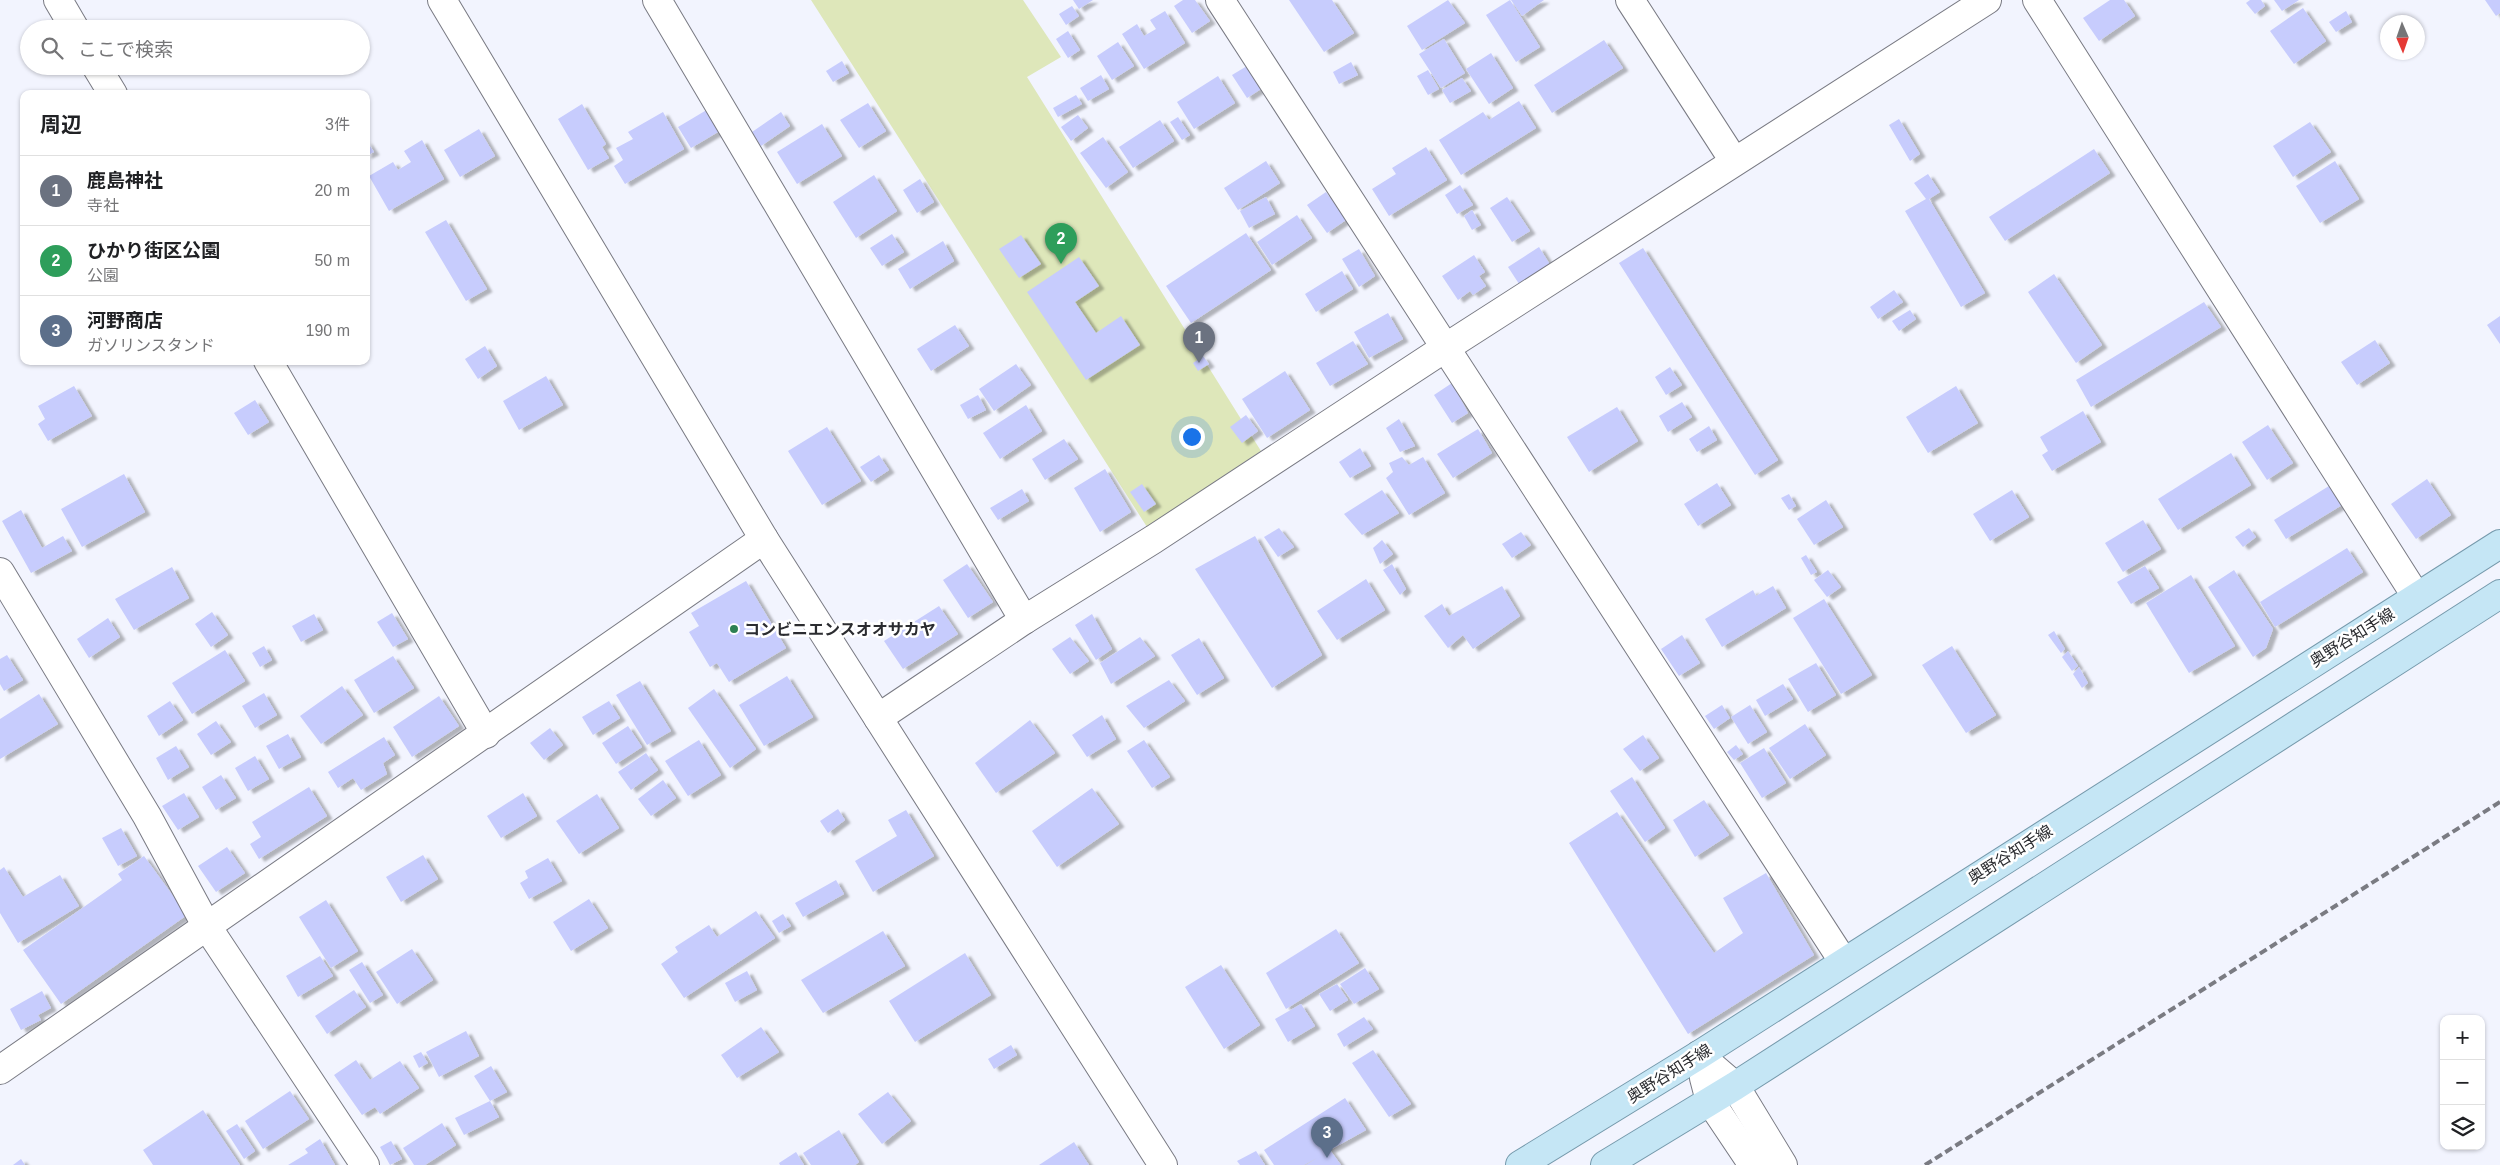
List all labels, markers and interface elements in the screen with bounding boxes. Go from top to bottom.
north arrow [2380,15,2425,60]
search box [20,20,370,75]
icon: search [38,34,66,62]
text: ここで検索 [78,39,173,60]
text: 周辺 [40,113,82,136]
text: 3件 [325,116,350,133]
text: 鹿島神社 [87,170,163,191]
text: 1 [52,182,60,199]
text: 20 m [314,182,350,199]
text: 寺社 [87,197,119,214]
pin: 2 [1045,223,1077,264]
text: ひかり街区公園 [87,240,220,261]
text: 2 [52,252,60,269]
text: 50 m [314,252,350,269]
text: 公園 [87,267,119,284]
text: 河野商店 [87,310,163,331]
text: 3 [52,322,60,339]
text: 190 m [306,322,350,339]
pin: 1 [1183,322,1215,363]
text: ガソリンスタンド [87,337,215,354]
your location [1179,424,1205,450]
street label: 奥野谷知手線 [2307,605,2397,670]
place label: コンビニエンスオオサカヤ [744,621,936,638]
marker: コンビニエンスオオサカヤ [728,623,740,635]
street label: 奥野谷知手線 [1965,822,2055,887]
map controls [2440,1015,2485,1150]
button: + [2440,1015,2485,1060]
street label: 奥野谷知手線 [1624,1041,1714,1106]
button: − [2440,1060,2485,1105]
button: layers [2440,1105,2485,1150]
pin: 3 [1311,1117,1343,1158]

